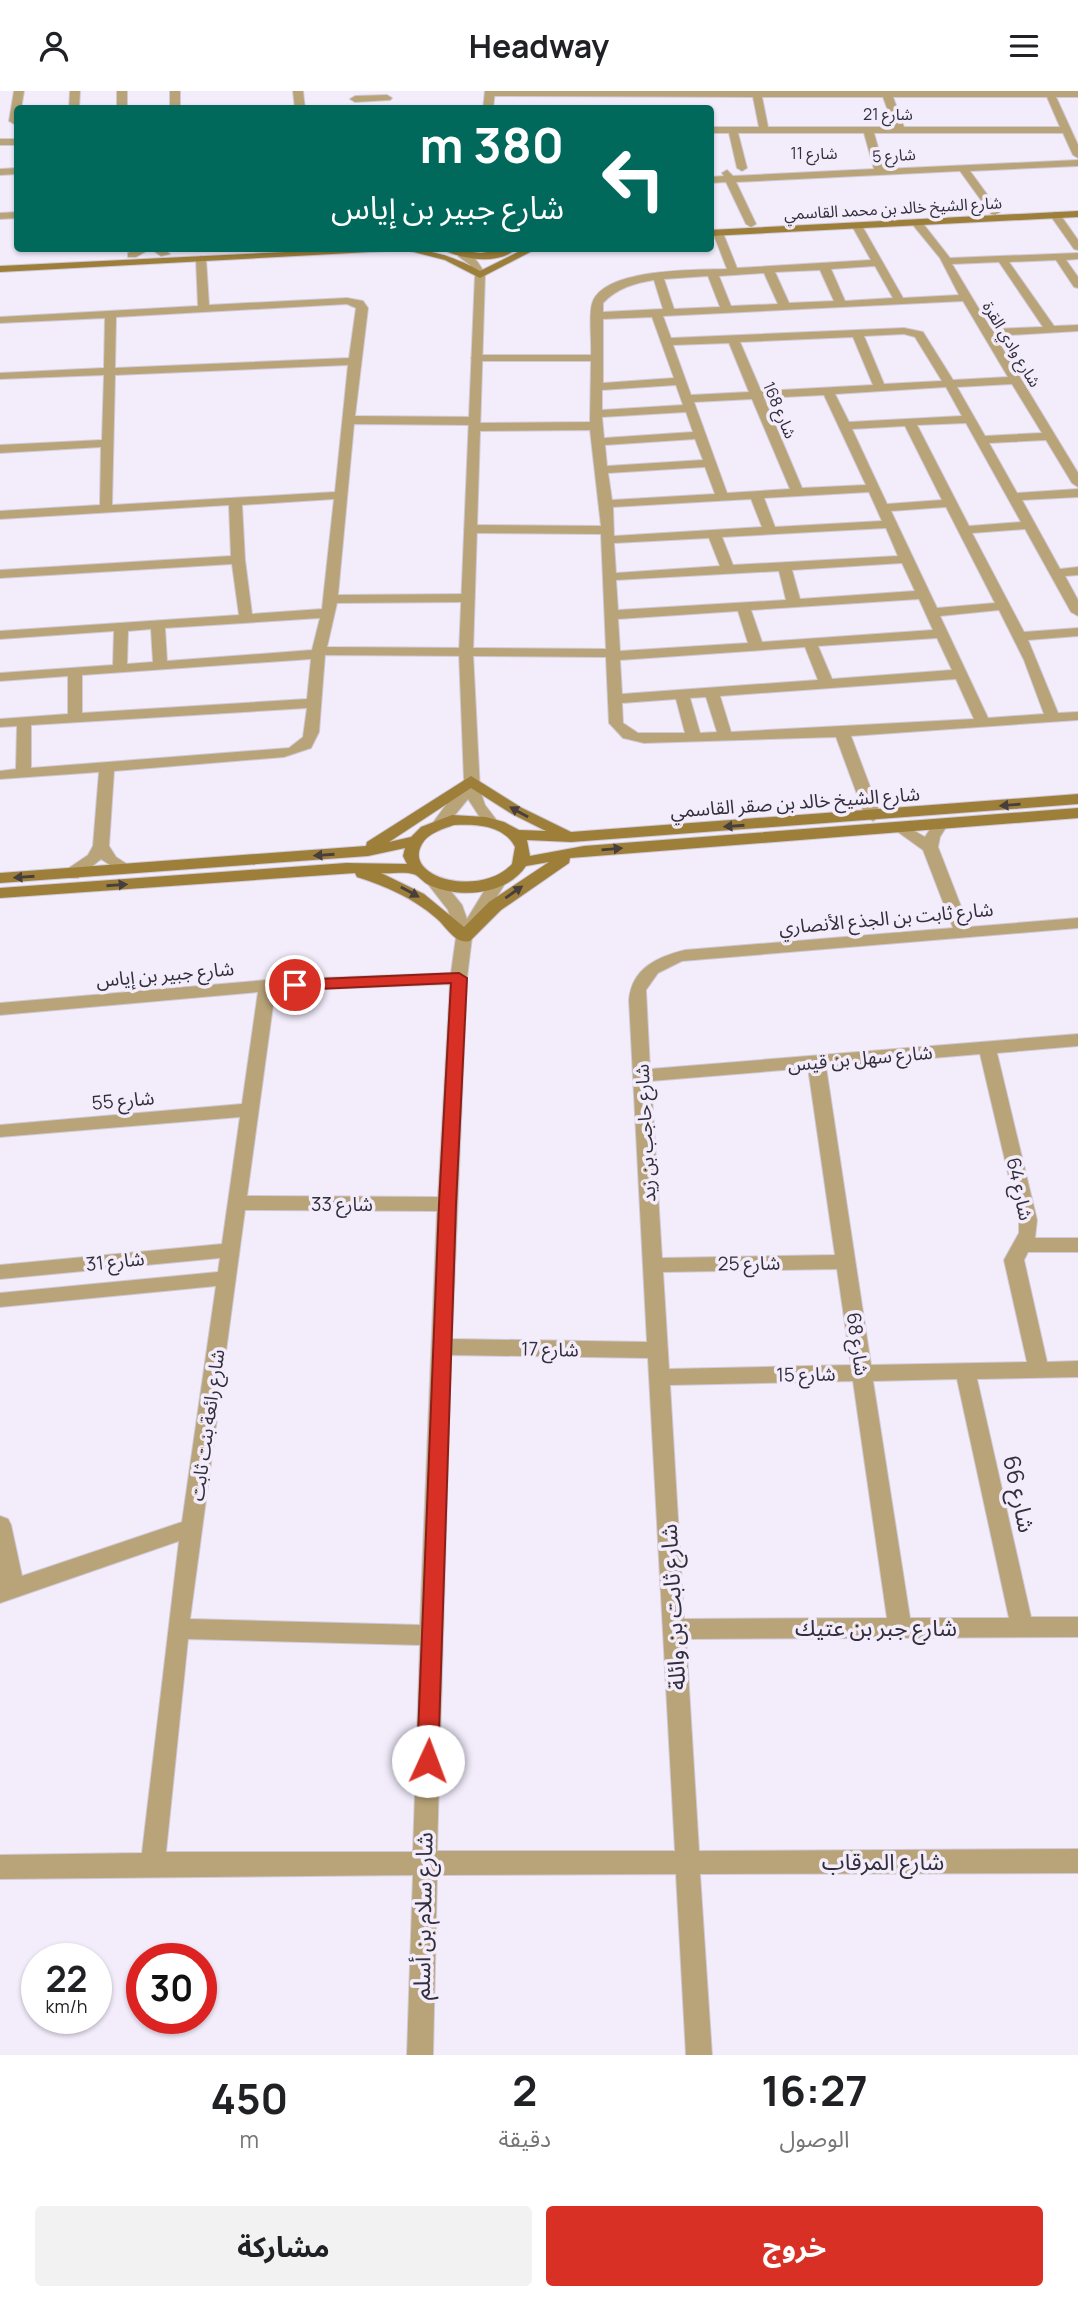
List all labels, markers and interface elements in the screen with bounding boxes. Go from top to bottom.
text: Headway [469,24,609,68]
icon: person [35,27,73,65]
icon: menu [1005,27,1043,65]
street label: شارع 21 [863,103,913,127]
text: 380 m [419,111,564,178]
icon: left [588,133,679,224]
street label: شارع 11 [791,142,837,166]
street label: شارع 5 [872,143,916,169]
text: شارع جبير بن إياس [331,185,564,229]
street label: شارع الشيخ خالد بن محمد القاسمي [783,191,1003,227]
street label: شارع وادي القرة [976,297,1046,392]
street label: شارع 168 [756,378,802,443]
street label: شارع الشيخ خالد بن صقر القاسمي [669,780,921,826]
one-way arrow [999,800,1021,811]
one-way arrow [510,806,529,818]
one-way arrow [723,821,745,832]
one-way arrow [601,843,623,854]
one-way arrow [313,850,335,861]
one-way arrow [13,872,35,883]
one-way arrow [106,879,128,890]
one-way arrow [400,886,420,898]
one-way arrow [505,886,524,899]
street label: شارع ثابت بن الجذع الأنصاري [778,896,995,943]
street label: شارع جبير بن إياس [95,955,235,994]
pin [265,955,325,1015]
icon: arrive [276,966,314,1004]
street label: شارع سهل بن قيس [786,1039,934,1078]
street label: شارع حاجب بن زيد [628,1063,663,1203]
street label: شارع 55 [91,1084,155,1117]
street label: شارع 64 [1000,1155,1039,1223]
street label: شارع 33 [311,1191,373,1218]
street label: شارع 31 [84,1245,146,1278]
street label: شارع 25 [717,1249,781,1278]
street label: شارع 68 [840,1311,875,1377]
street label: شارع 17 [521,1335,579,1364]
street label: شارع رائعة بنت ثابت [183,1347,232,1503]
street label: شارع 15 [776,1360,836,1389]
street label: شارع 66 [994,1452,1044,1536]
street label: شارع ثابت بن وائلة [652,1523,694,1691]
street label: شارع جبر بن عتيك [795,1611,957,1645]
position arrow [391,1724,465,1798]
street label: شارع سلام بن أسلم [405,1832,442,2000]
street label: شارع المرقاب [822,1845,944,1879]
speed limit sign: 30 [126,1943,217,2034]
text: 22 [46,1955,87,2003]
text: km/h [46,1994,87,2018]
text: 2 [512,2061,537,2119]
text: 16:27 [761,2061,868,2119]
text: 450 [210,2069,288,2127]
text: دقيقة [499,2122,551,2154]
text: الوصول [780,2122,849,2154]
text: m [240,2123,259,2155]
button: مشاركة [35,2206,532,2286]
button: خروج [546,2206,1043,2286]

